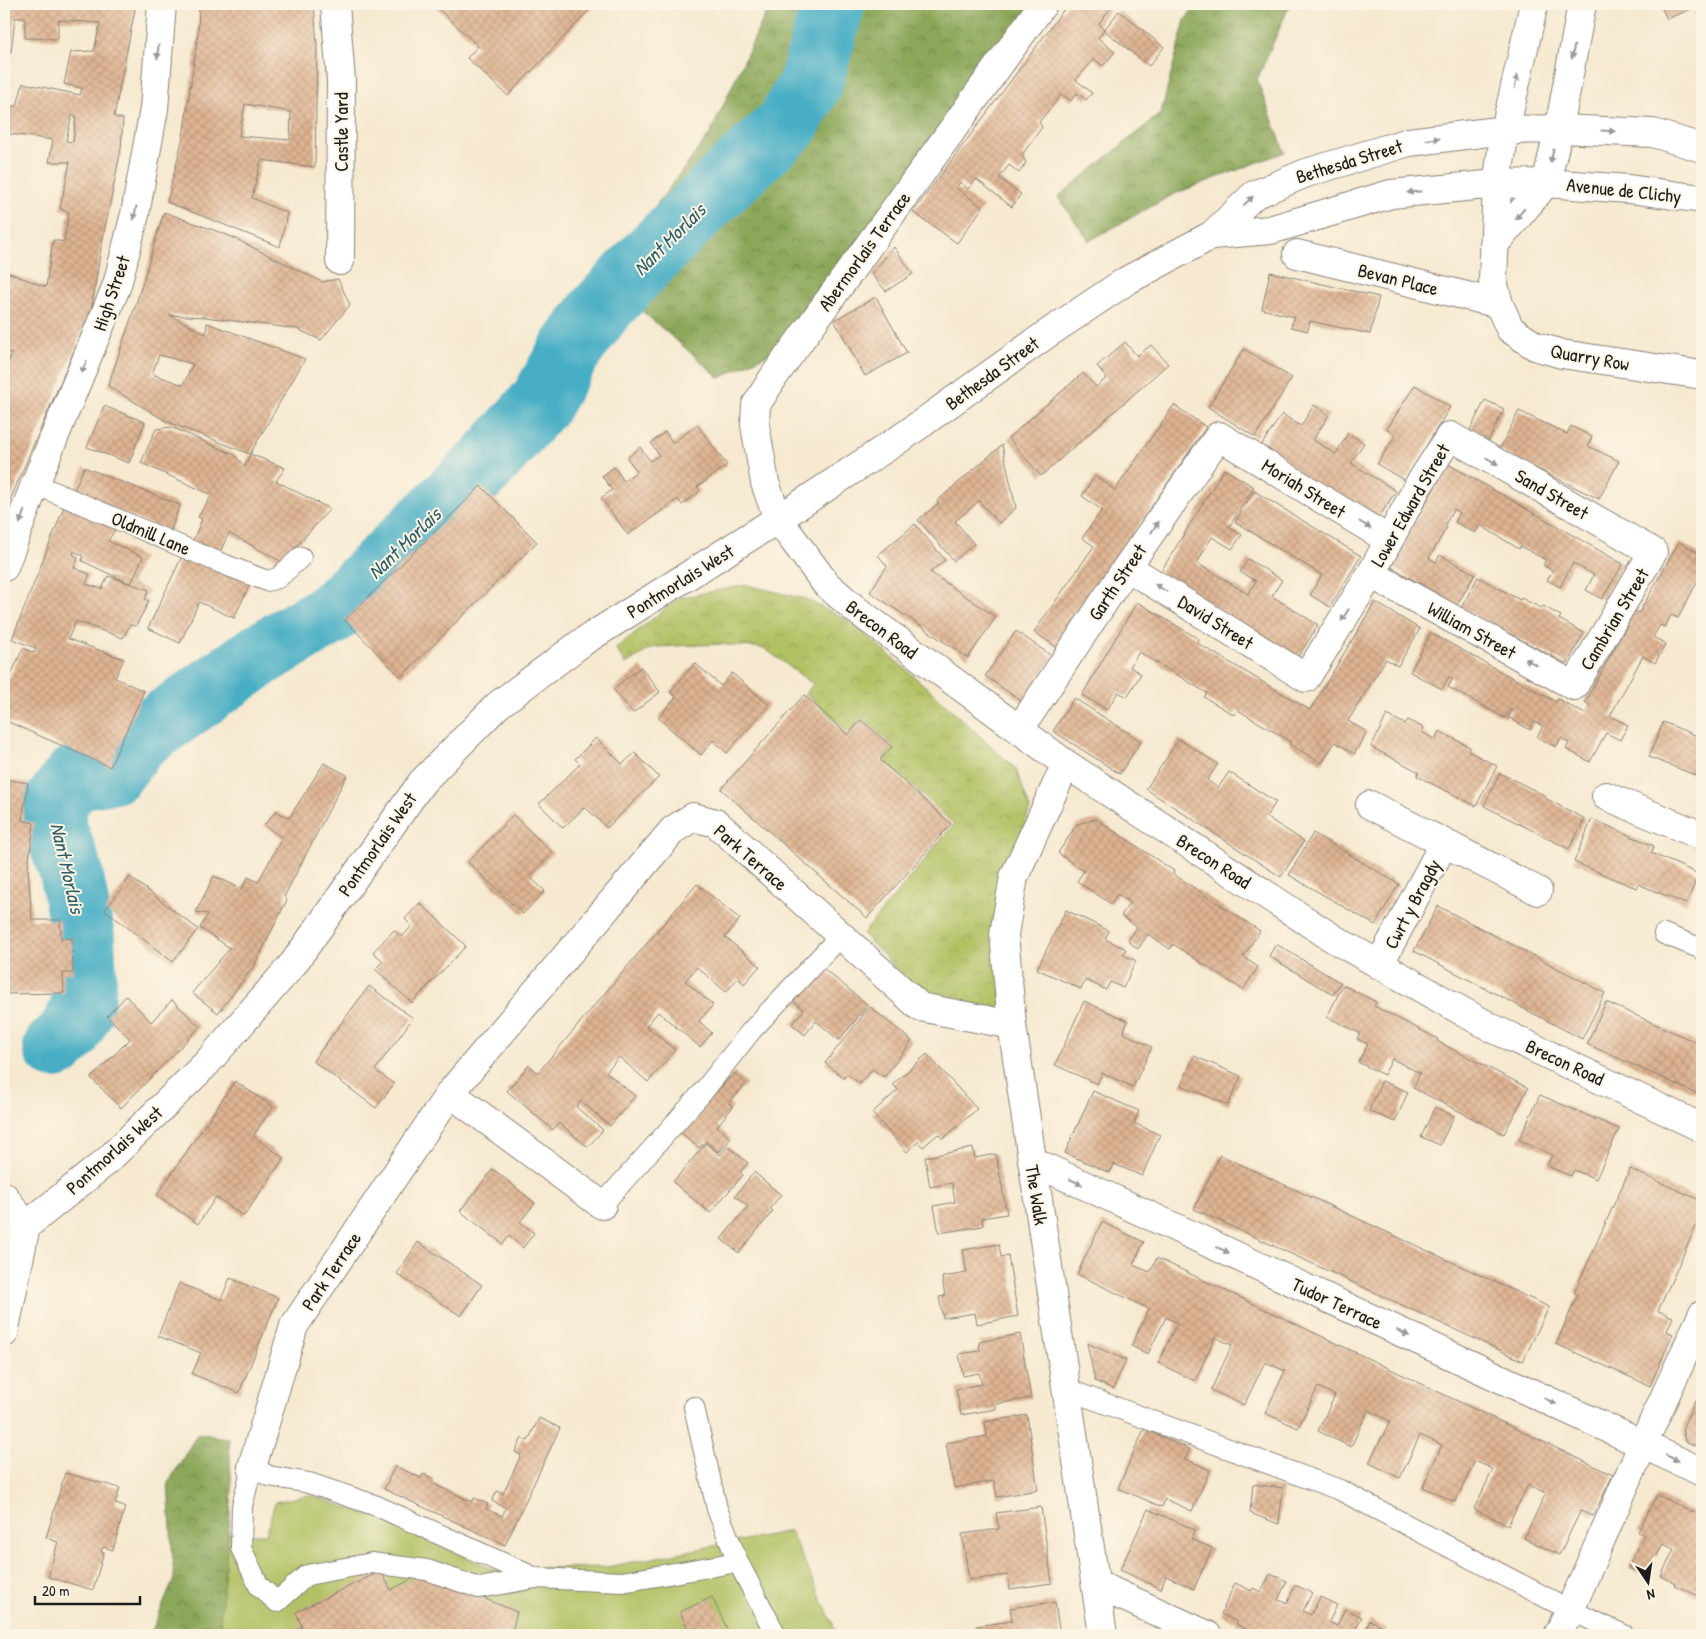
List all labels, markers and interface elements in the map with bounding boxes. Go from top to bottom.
one-way arrow [1569,44,1577,60]
one-way arrow [154,45,162,61]
one-way arrow [1512,75,1520,90]
street label: Castle Yard [328,92,354,172]
one-way arrow [1600,128,1616,136]
street label: Bethesda Street [1293,132,1406,190]
one-way arrow [1426,135,1442,143]
one-way arrow [1548,149,1556,164]
street label: Avenue de Clichy [1565,171,1683,209]
street label: Abermorlais Terrace [812,186,916,316]
one-way arrow [1406,188,1422,196]
water label: Nant Morlais [627,195,713,281]
one-way arrow [1241,195,1253,207]
one-way arrow [131,205,139,221]
one-way arrow [1514,207,1525,220]
street label: High Street [86,251,136,334]
street label: Bevan Place [1355,256,1441,302]
street label: Bethesda Street [940,330,1045,416]
street label: Quarry Row [1549,337,1632,377]
one-way arrow [80,360,88,374]
street label: Lower Edward Street [1364,438,1456,571]
street label: Moriah Street [1257,452,1351,524]
one-way arrow [1486,456,1499,465]
street label: Sand Street [1511,463,1594,526]
water label: Nant Morlais [362,500,448,585]
street label: Oldmill Lane [108,505,195,561]
one-way arrow [18,510,26,525]
one-way arrow [1150,520,1160,534]
one-way arrow [1358,521,1371,530]
street label: Pontmorlais West [622,538,739,624]
street label: Garth Street [1082,538,1152,625]
street label: Cambrian Street [1573,563,1655,675]
one-way arrow [1154,583,1167,592]
street label: David Street [1173,589,1259,656]
street label: Brecon Road [841,593,924,665]
street label: William Street [1423,595,1521,665]
one-way arrow [1341,608,1350,622]
one-way arrow [1525,658,1538,667]
street label: Pontmorlais West [332,786,423,901]
street label: Park Terrace [709,818,794,896]
water label: Nant Morlais [44,820,92,918]
street label: Brecon Road [1172,827,1257,895]
street label: Cwrt y Bragdy [1377,855,1447,953]
street label: Brecon Road [1522,1033,1609,1092]
street label: Pontmorlais West [60,1099,168,1200]
street label: The Walk [1019,1163,1055,1227]
one-way arrow [1069,1178,1083,1186]
street label: Park Terrace [295,1226,367,1315]
one-way arrow [1216,1246,1231,1254]
street label: Tudor Terrace [1288,1271,1387,1335]
one-way arrow [1396,1329,1410,1337]
one-way arrow [1543,1397,1557,1405]
one-way arrow [1665,1454,1679,1462]
north arrow [1624,1556,1674,1606]
scale bar [35,1574,140,1606]
text: 20 m [42,1580,69,1601]
text: N [1645,1585,1657,1605]

